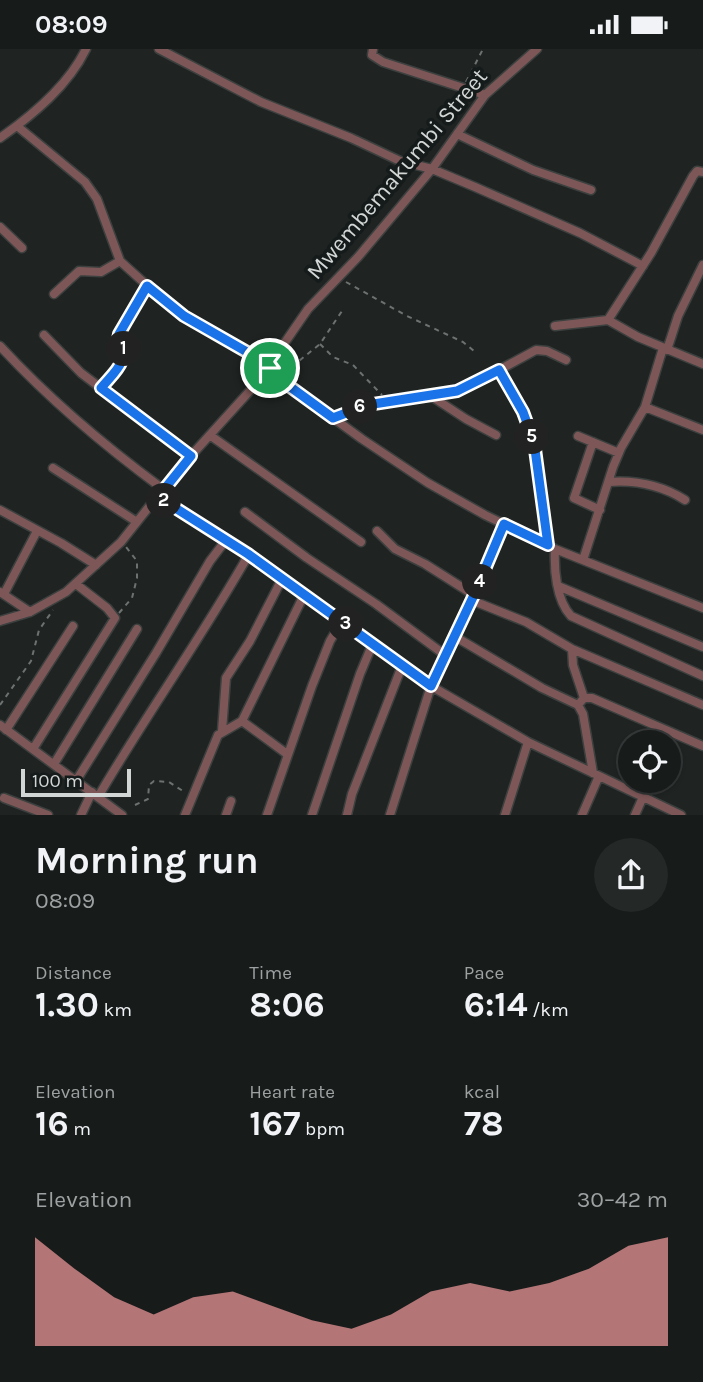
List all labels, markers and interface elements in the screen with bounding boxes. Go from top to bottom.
text: 08:09 [35,9,108,40]
street label: Mwembemakumbi Street [301,63,493,285]
pin: 1 [106,331,142,367]
text: 1 [120,337,127,359]
pin [240,338,300,398]
icon: arrive [251,349,289,387]
pin: 6 [342,389,378,425]
text: 6 [354,395,365,417]
pin: 5 [514,419,550,455]
text: 5 [526,425,537,447]
pin: 2 [146,483,182,519]
text: 2 [158,489,169,511]
pin: 4 [462,565,498,599]
text: 4 [474,570,485,592]
pin: 3 [328,607,364,641]
text: 3 [340,612,351,634]
map controls [618,730,681,793]
button: locate [618,730,681,793]
scale bar [21,766,131,798]
text: 100 m [32,770,83,792]
text: Morning run [35,838,259,883]
button: share [594,838,668,912]
text: 08:09 [35,887,95,914]
text: Distance [35,962,112,984]
text: Time [249,962,292,984]
text: Pace [464,962,504,984]
text: 1.30 [35,984,99,1025]
text: 8:06 [249,984,325,1025]
text: 6:14 [464,984,528,1025]
text: km [99,999,132,1021]
text: /km [528,999,569,1021]
text: Elevation [35,1081,115,1103]
text: Heart rate [249,1081,335,1103]
text: kcal [464,1081,500,1103]
text: 16 [35,1103,69,1144]
text: 167 [249,1103,300,1144]
text: 78 [464,1103,504,1144]
text: m [69,1118,91,1140]
text: bpm [300,1118,345,1140]
text: Elevation [35,1186,132,1213]
text: 30–42 m [577,1186,668,1213]

